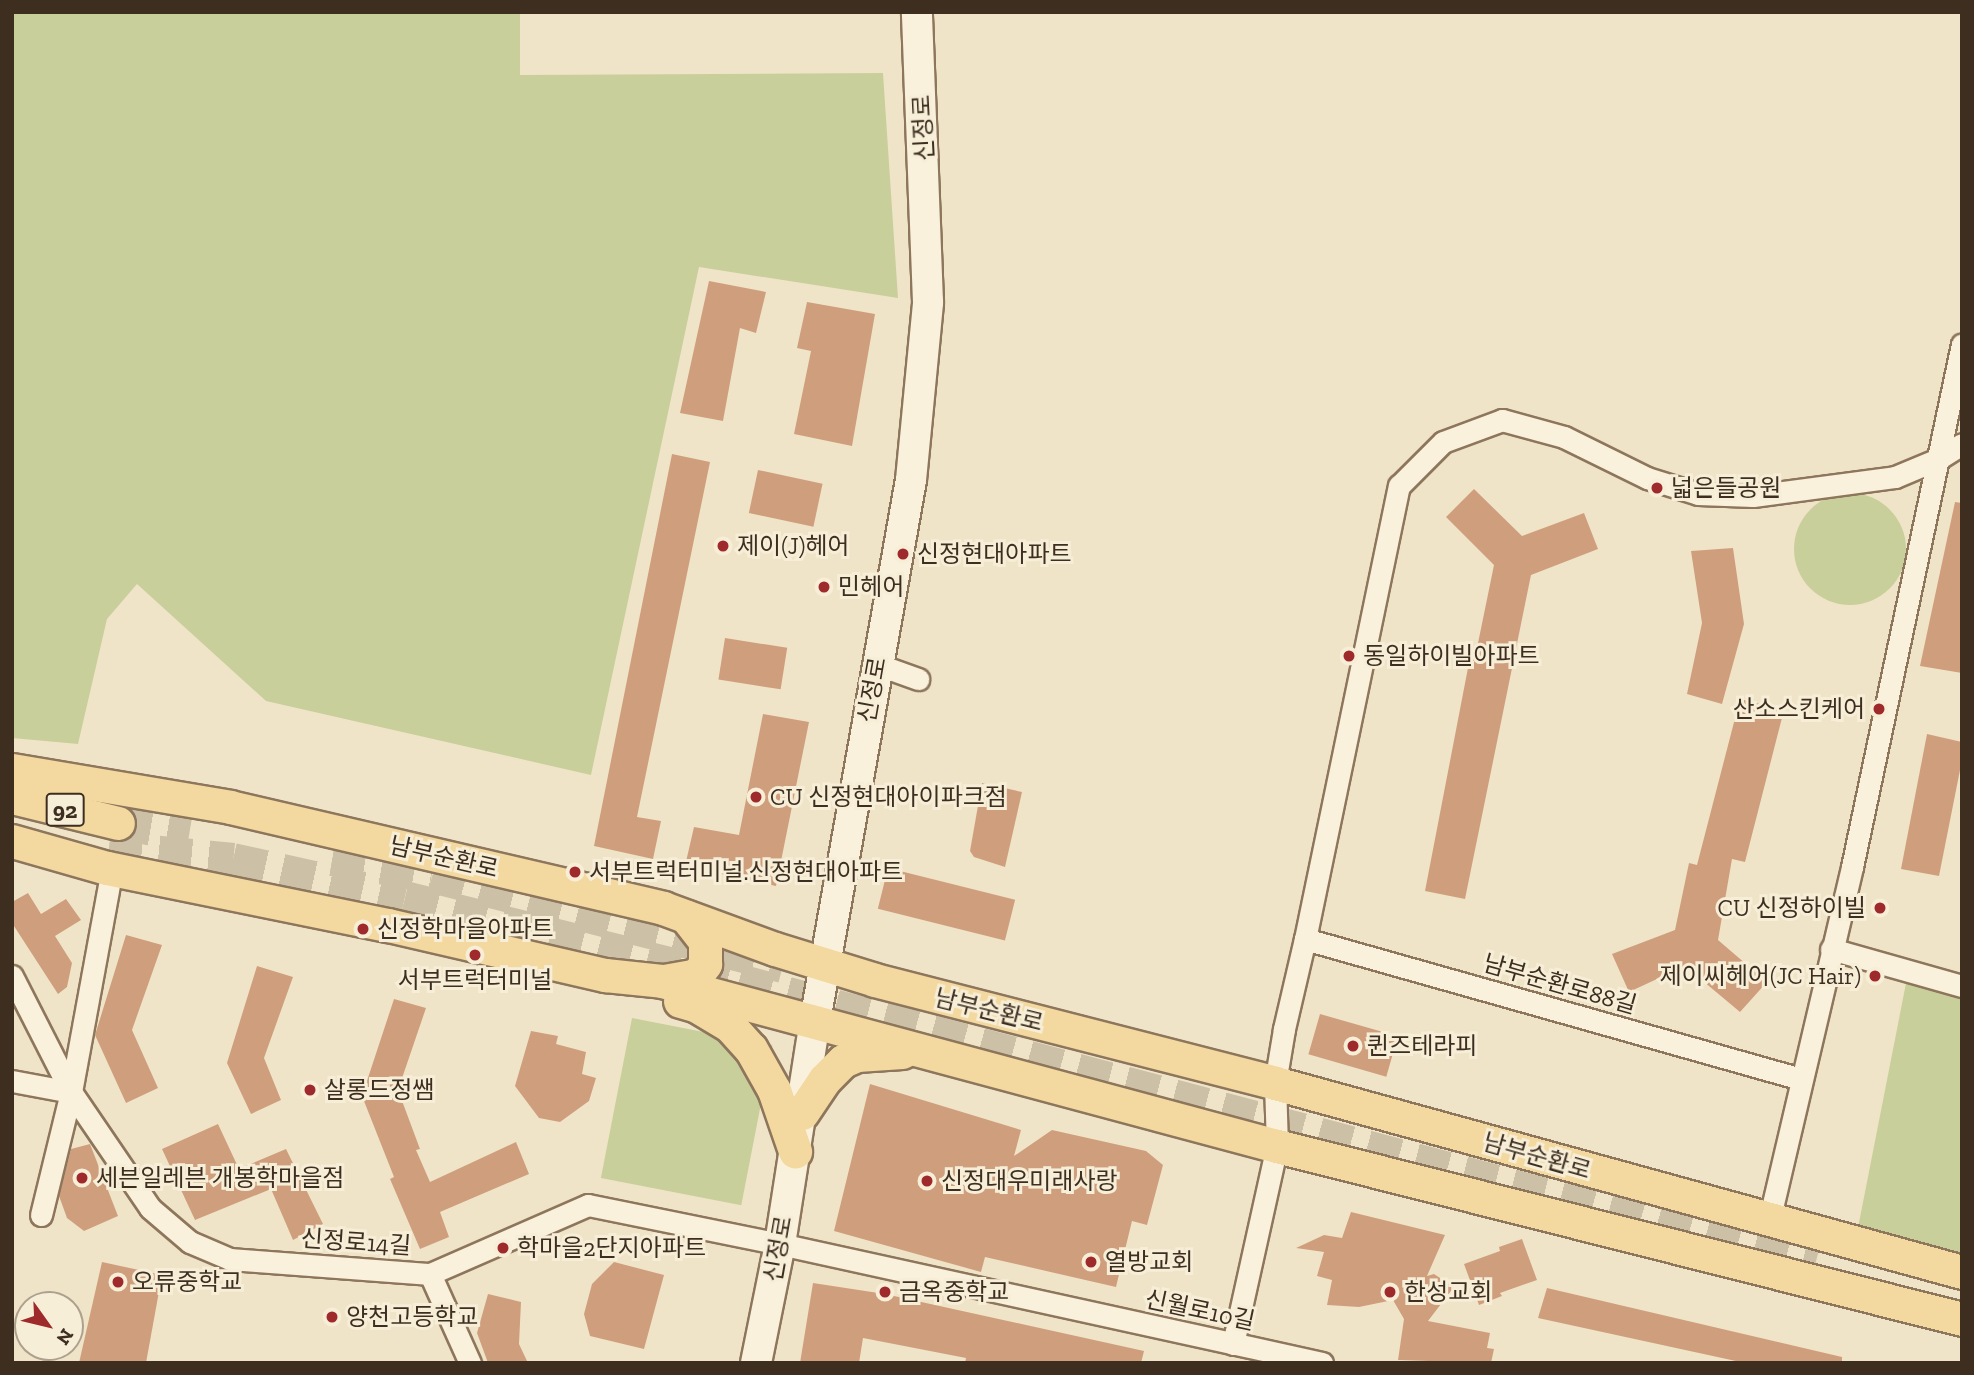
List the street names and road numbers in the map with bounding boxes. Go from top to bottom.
street label: 신정로 [907,94,939,162]
street label: 신정로 [852,655,892,725]
road number: 92 [44,790,86,830]
street label: 남부순환로 [387,831,501,883]
street label: 남부순환로88길 [1480,948,1640,1020]
street label: 남부순환로 [932,983,1046,1037]
street label: 남부순환로 [1480,1127,1594,1185]
street label: 신정로 [758,1214,798,1284]
street label: 신정로14길 [300,1224,412,1260]
street label: 신월로10길 [1143,1284,1257,1336]

